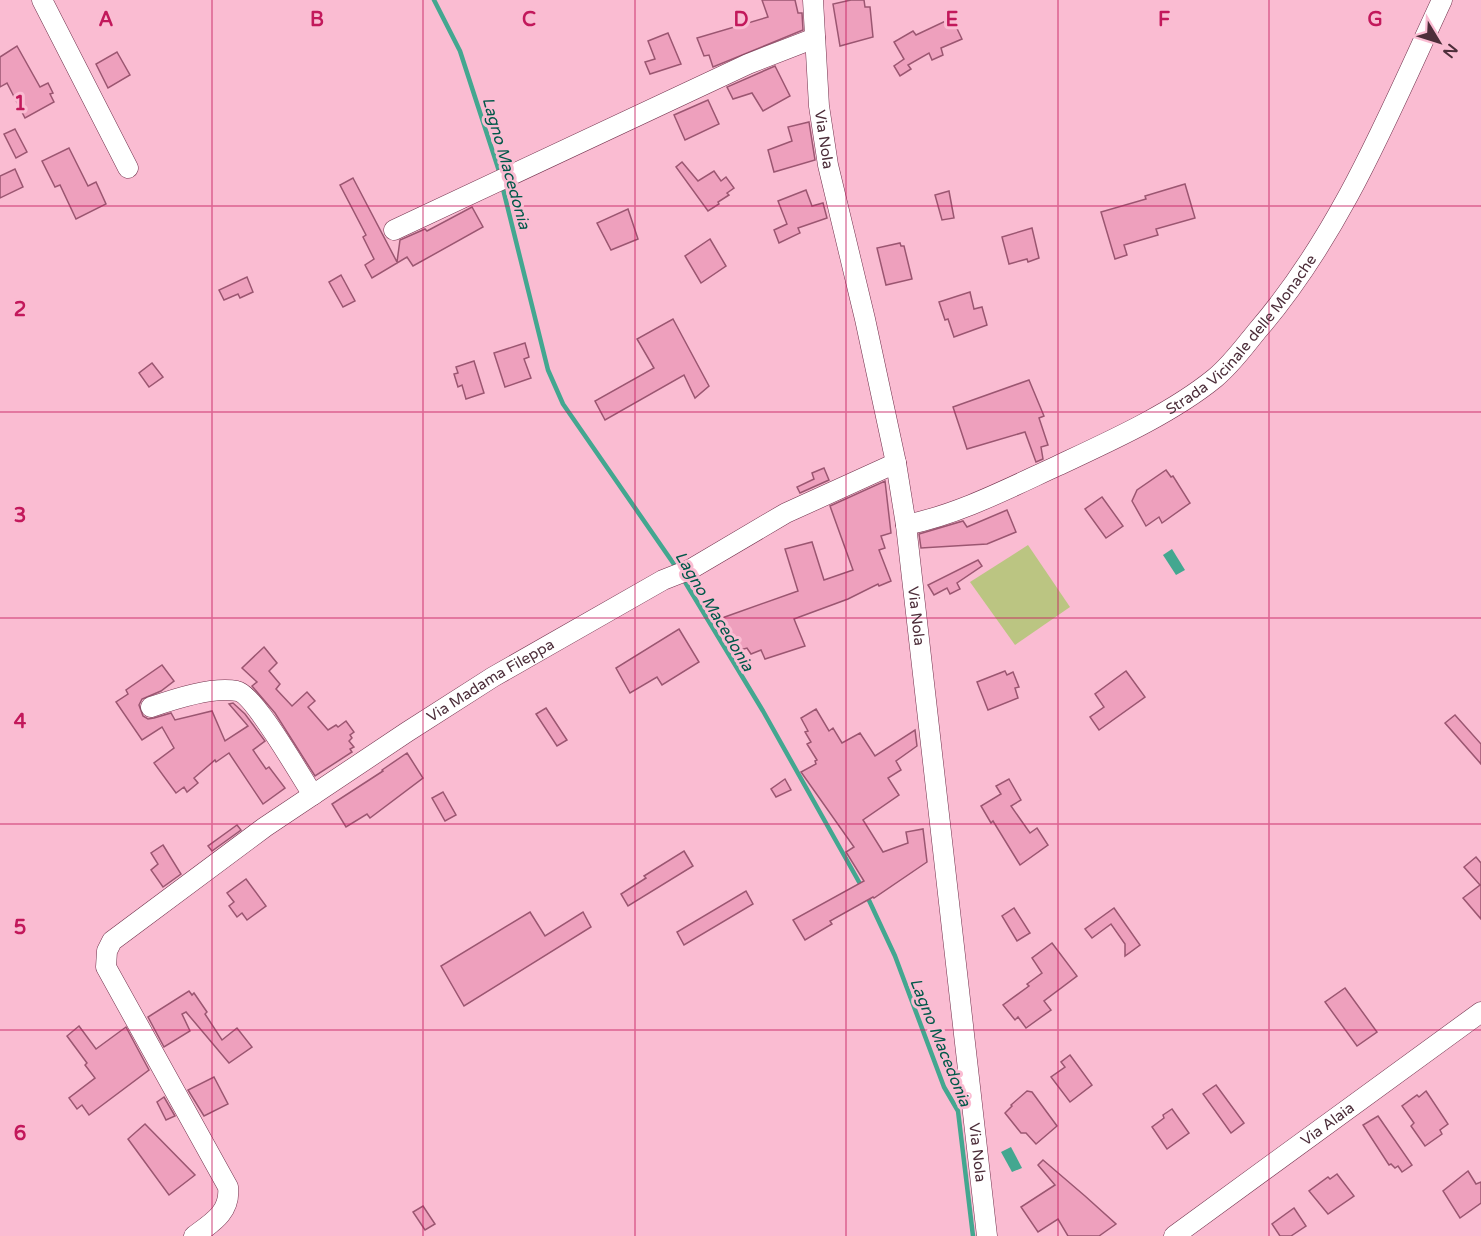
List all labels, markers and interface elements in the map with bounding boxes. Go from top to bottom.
text: A [99,8,114,32]
text: B [310,8,324,32]
text: C [522,8,536,32]
text: D [733,8,749,32]
text: E [946,8,959,32]
text: F [1158,8,1170,32]
text: G [1367,8,1383,32]
north arrow [1409,12,1469,72]
text: N [1438,39,1462,62]
text: 1 [14,92,26,116]
water label: Lagno Macedonia [478,95,535,233]
street label: Via Nola [811,109,837,170]
street label: Strada Vicinale delle Monache [1162,251,1320,418]
text: 2 [14,298,26,322]
text: 3 [14,504,26,528]
water label: Lagno Macedonia [670,548,758,676]
street label: Via Nola [904,585,929,647]
street label: Via Madama Fileppa [424,635,557,726]
text: 4 [14,710,27,734]
text: 5 [14,916,26,940]
water label: Lagno Macedonia [905,975,975,1110]
street label: Via Alaia [1297,1099,1358,1150]
text: 6 [14,1122,26,1146]
street label: Via Nola [965,1122,990,1183]

